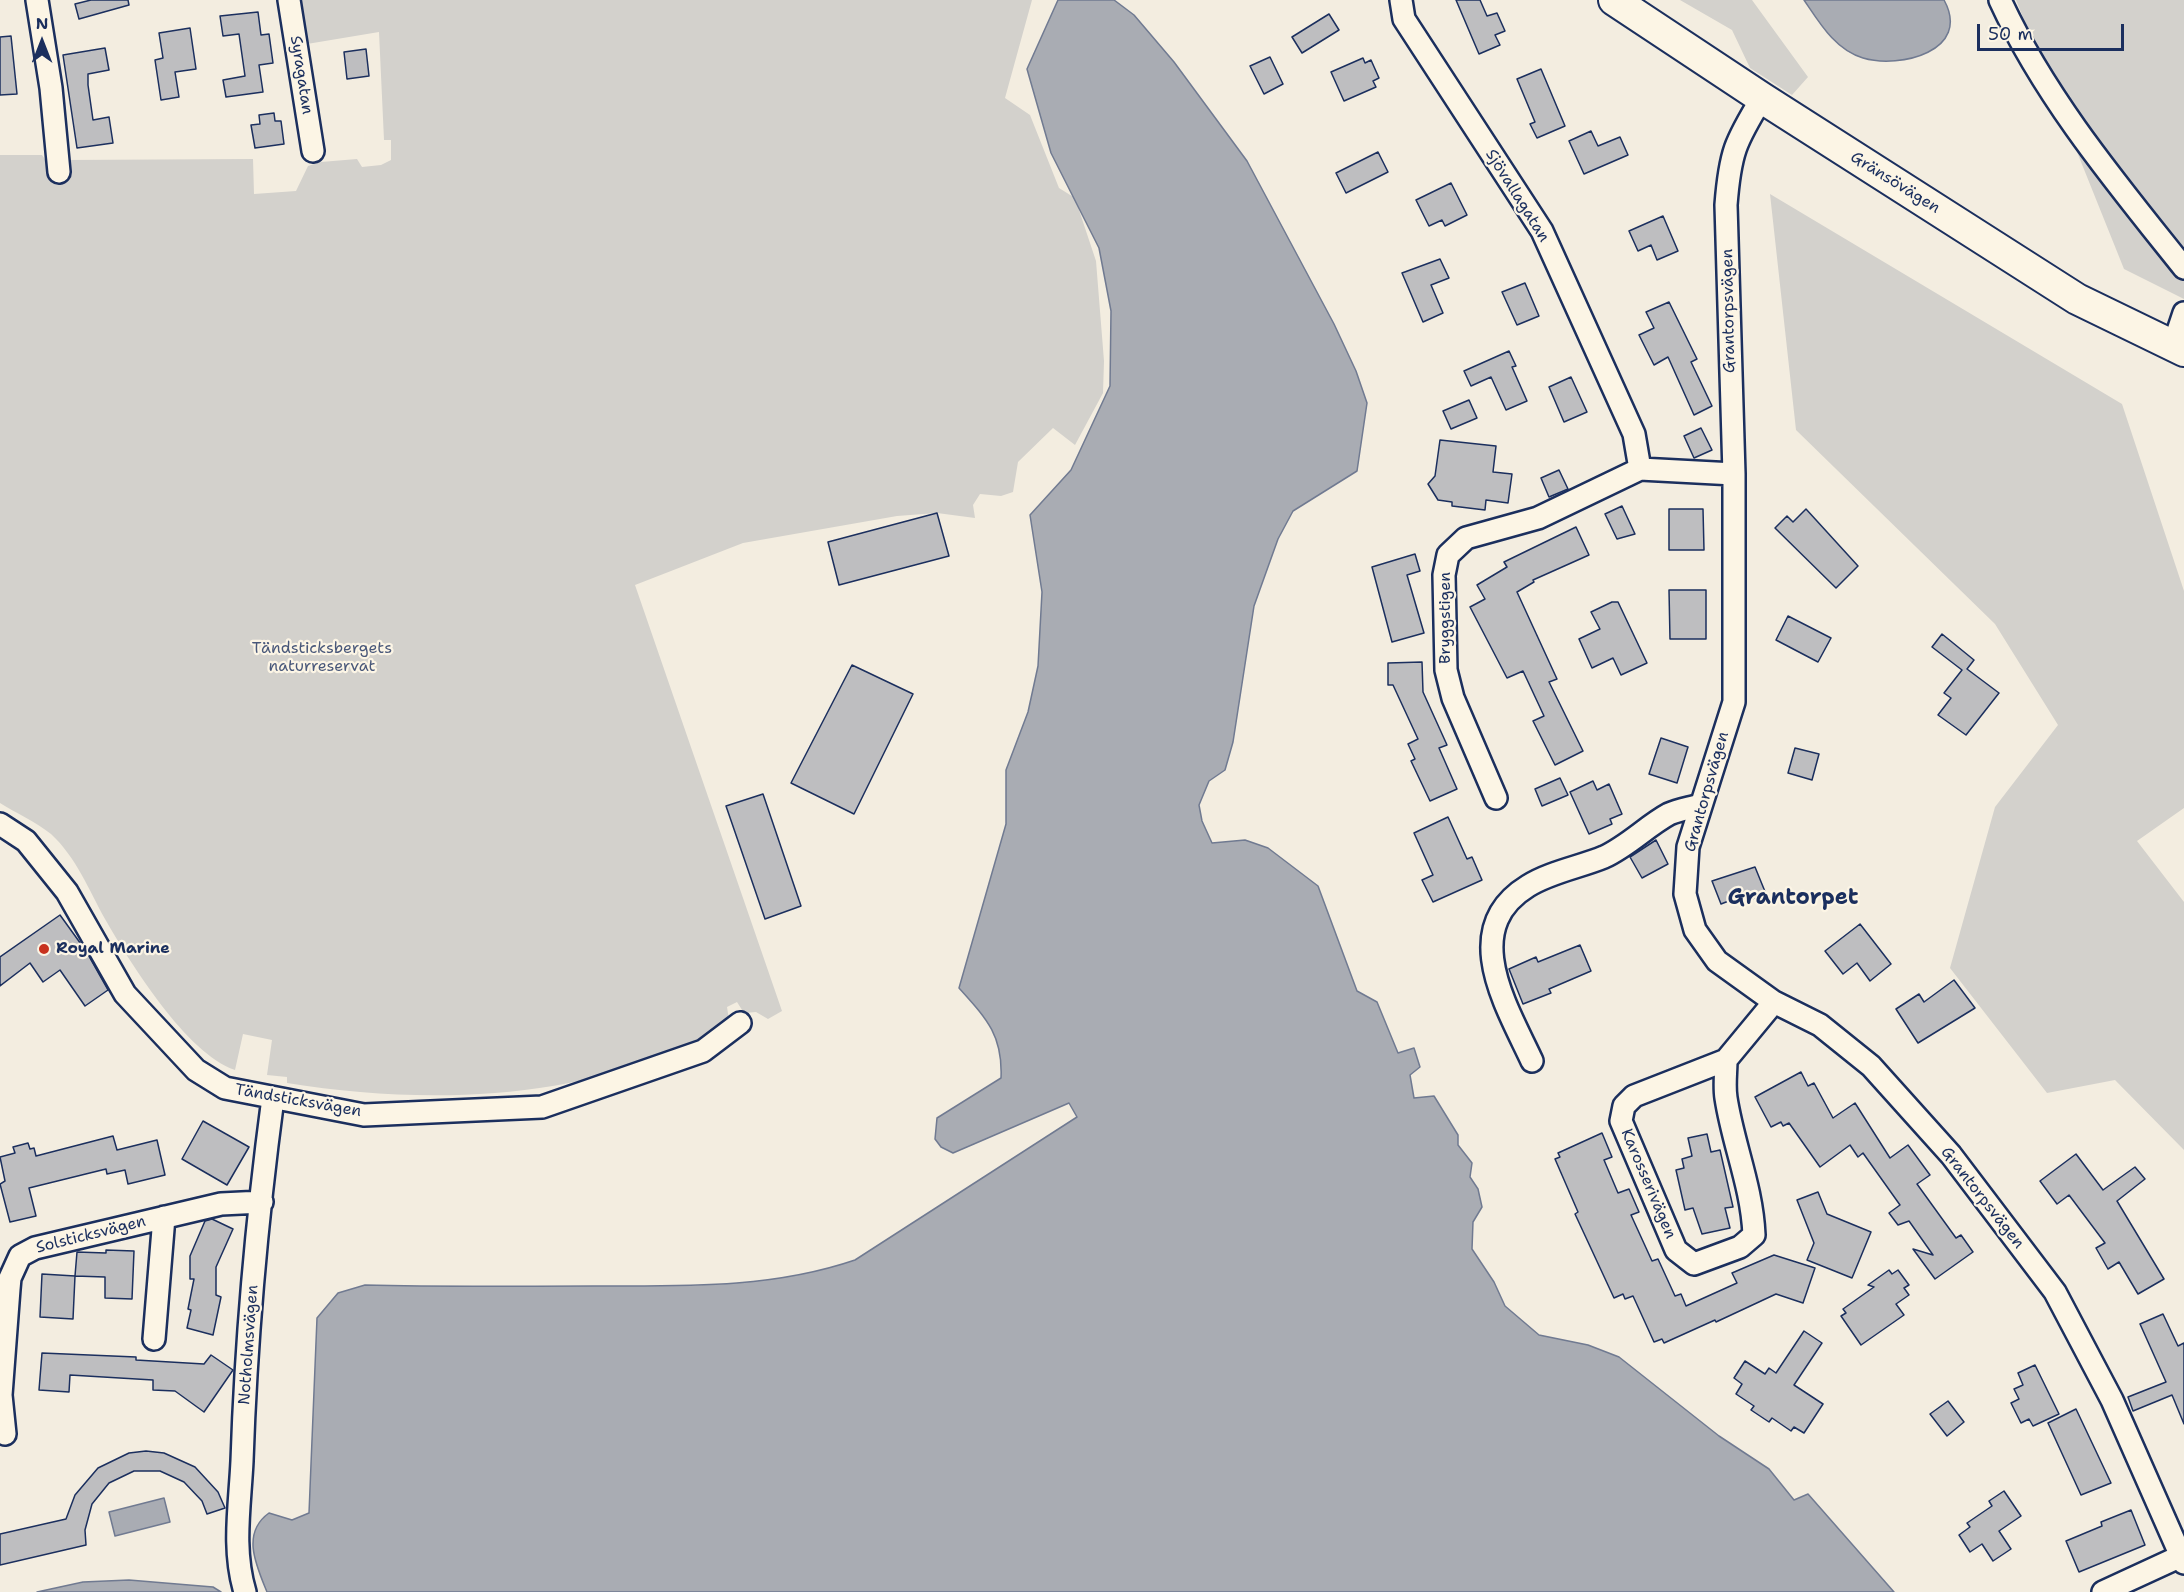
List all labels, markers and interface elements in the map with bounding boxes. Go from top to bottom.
north arrow [12,12,72,72]
scale bar [1980,12,2127,50]
text: N [36,13,48,34]
text: 50 m [1988,22,2033,46]
street label: Syragatan [285,34,317,116]
street label: Sjövallagatan [1481,146,1553,246]
street label: Gränsövägen [1847,148,1943,218]
street label: Grantorpsvägen [1718,249,1740,373]
street label: Bryggstigen [1436,572,1456,664]
park label: Tändsticksbergets naturreservat [252,639,392,677]
street label: Grantorpsvägen [1681,730,1733,854]
district label: Grantorpet [1727,885,1859,911]
place label: Royal Marine [56,939,170,959]
marker: Royal Marine [37,942,51,956]
street label: Tändsticksvägen [233,1080,363,1122]
street label: Karosserivägen [1616,1126,1680,1242]
street label: Grantorpsvägen [1936,1143,2028,1253]
street label: Solsticksvägen [34,1212,148,1258]
street label: Notholmsvägen [235,1284,263,1406]

